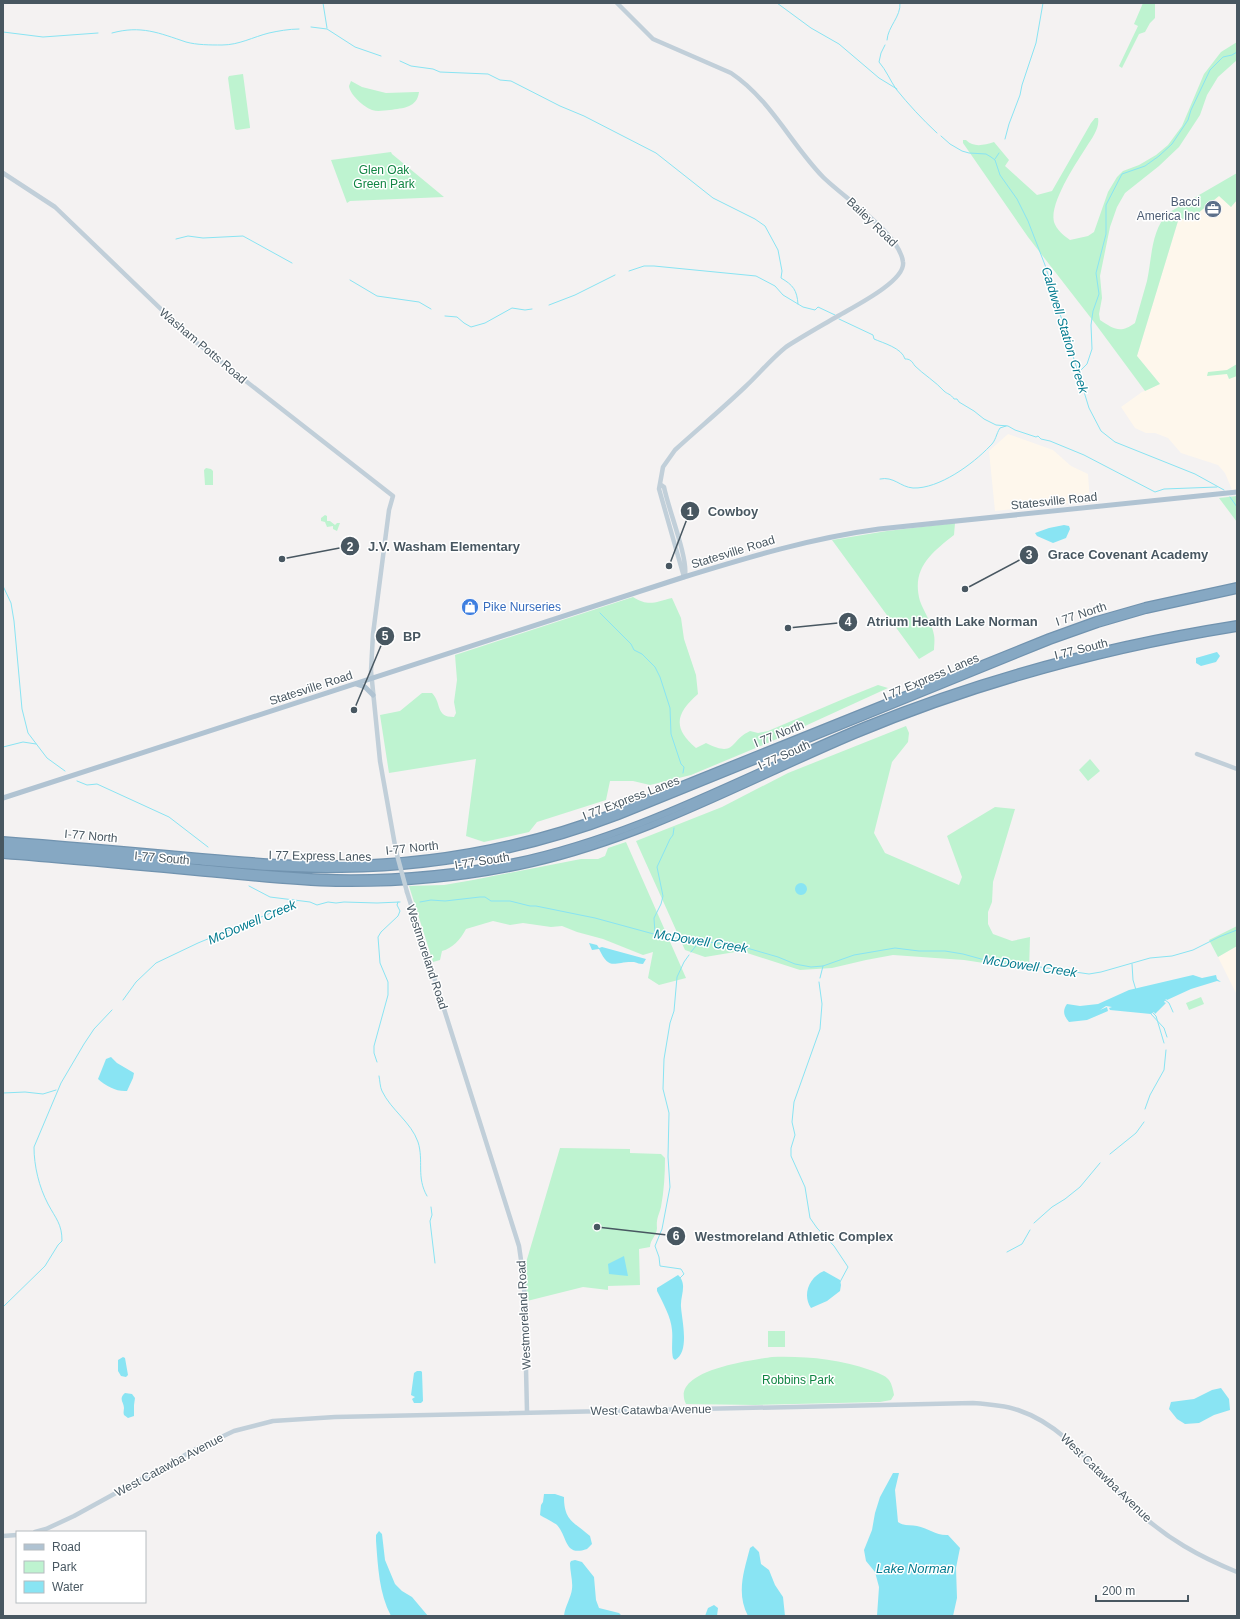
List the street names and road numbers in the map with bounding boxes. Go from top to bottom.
street label: Bailey Road [844,194,900,250]
street label: Washam Potts Road [157,305,249,387]
street label: Statesville Road [1010,490,1098,512]
street label: Statesville Road [689,533,777,571]
street label: I 77 North [1054,599,1108,629]
street label: I 77 South [1053,636,1109,662]
street label: I 77 Express Lanes [881,650,981,704]
street label: Statesville Road [268,668,354,708]
street label: I 77 North [752,718,806,750]
street label: I-77 South [756,737,812,773]
street label: I 77 Express Lanes [581,773,681,823]
street label: I-77 North [64,827,118,845]
street label: I-77 North [385,838,439,858]
street label: I 77 Express Lanes [269,848,371,864]
street label: I-77 South [134,849,190,867]
street label: I-77 South [454,850,510,872]
street label: Westmoreland Road [403,903,451,1011]
street label: Westmoreland Road [514,1260,534,1370]
street label: West Catawba Avenue [590,1402,712,1418]
street label: West Catawba Avenue [112,1430,226,1500]
street label: West Catawba Avenue [1058,1431,1155,1525]

